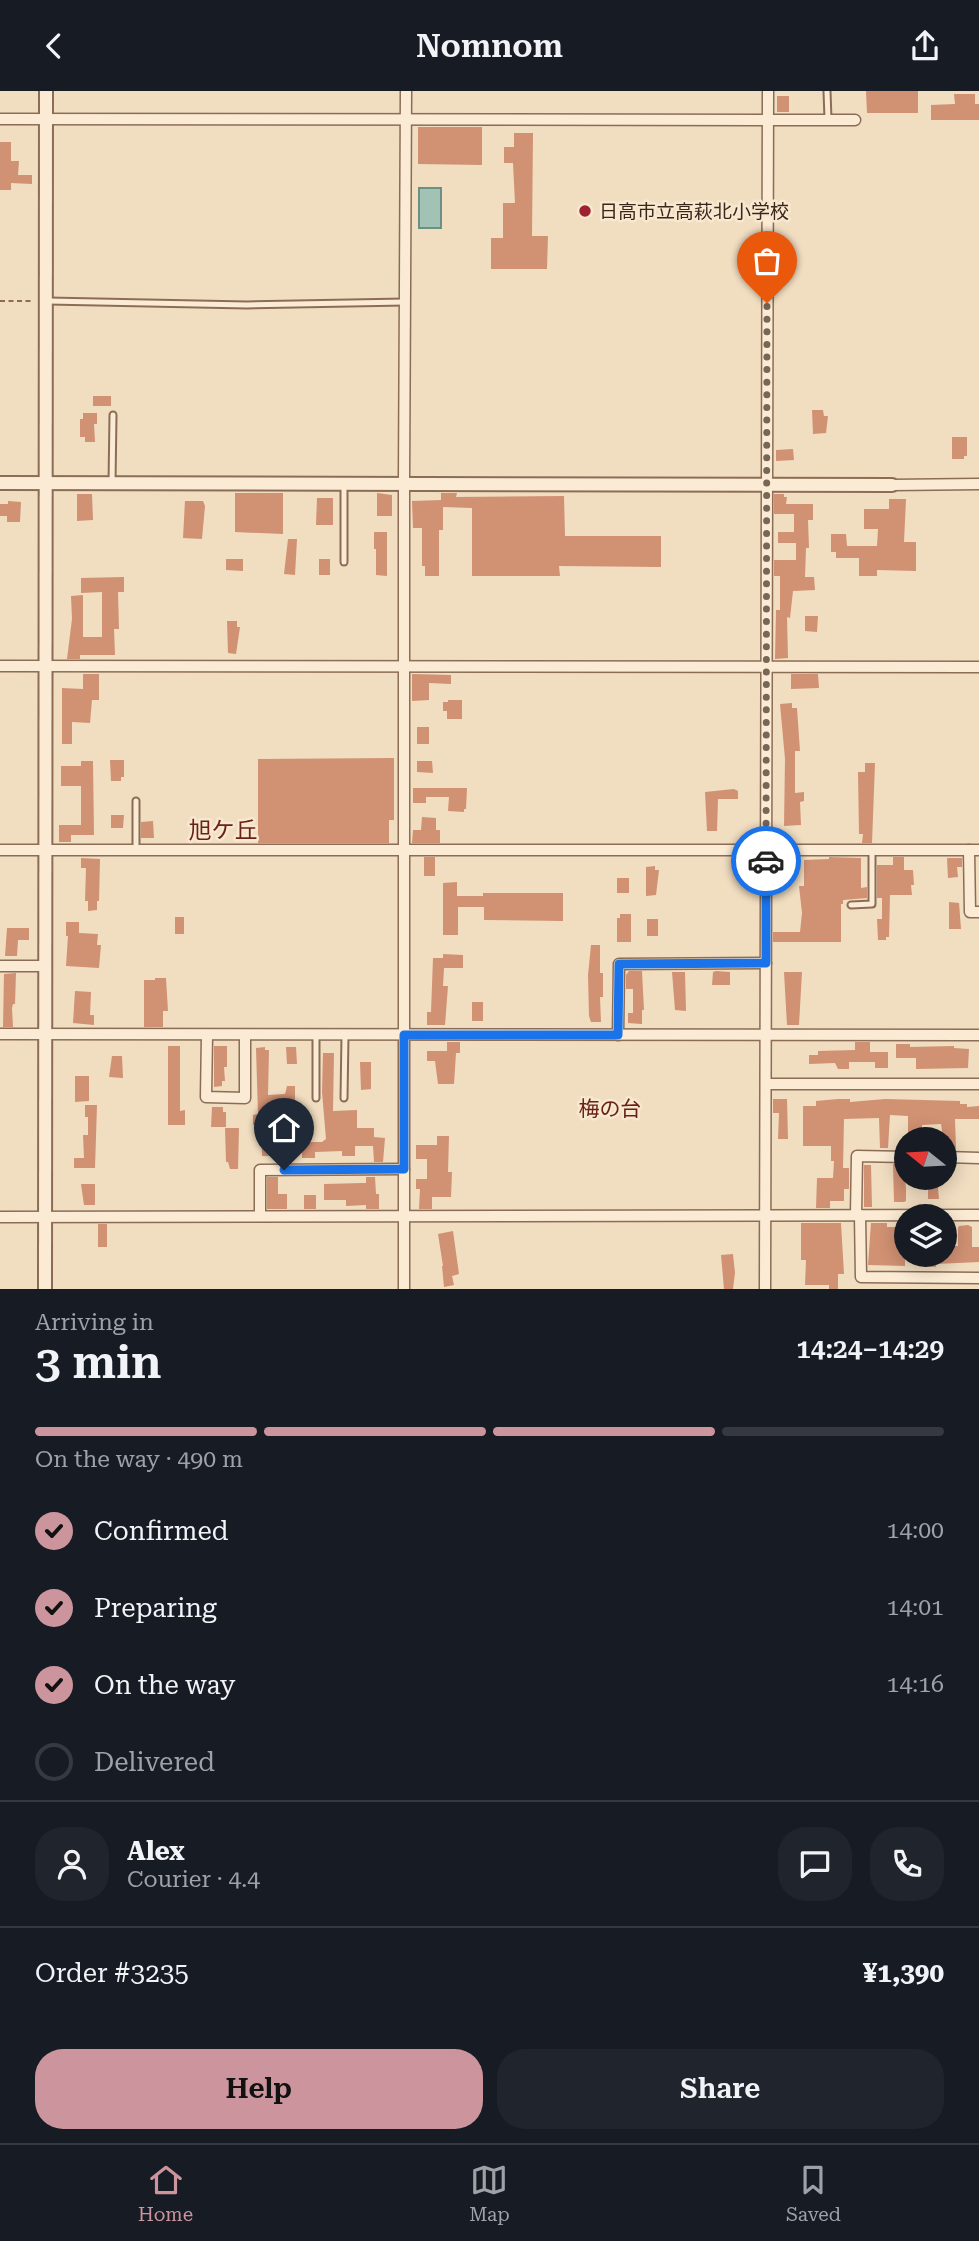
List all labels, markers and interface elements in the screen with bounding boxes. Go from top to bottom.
icon: back [35,27,73,65]
text: Nomnom [416,27,563,65]
icon: share [906,27,944,65]
place label: 日高市立高萩北小学校 [599,200,789,223]
marker: 日高市立高萩北小学校 [577,203,593,219]
pin [737,231,797,303]
icon: bag [748,242,786,280]
district label: 旭ケ丘 [189,817,258,844]
courier [731,826,801,896]
icon: car [747,842,785,880]
district label: 梅の台 [579,1097,642,1121]
pin [254,1098,314,1170]
icon: home [265,1109,303,1147]
north arrow [894,1127,957,1190]
map controls [894,1127,957,1267]
button: layers [894,1204,957,1267]
text: Arriving in [35,1309,154,1336]
text: 14:24–14:29 [796,1334,944,1364]
text: 3 min [35,1335,162,1389]
text: On the way · 490 m [35,1446,243,1473]
icon: check [35,1512,73,1550]
text: Confirmed [94,1516,229,1546]
text: 14:00 [887,1517,944,1544]
icon: check [35,1589,73,1627]
text: Preparing [94,1593,217,1623]
text: 14:01 [887,1594,944,1621]
icon: check [35,1666,73,1704]
text: On the way [94,1670,235,1700]
text: 14:16 [887,1671,944,1698]
text: Delivered [94,1747,215,1777]
button: person [35,1827,109,1901]
button: chat [778,1827,852,1901]
button: phone [870,1827,944,1901]
text: Alex [127,1836,185,1866]
text: Courier · 4.4 [127,1866,260,1893]
text: Order #3235 [35,1958,189,1988]
text: ¥1,390 [863,1958,944,1988]
button: Help [35,2049,483,2129]
button: Share [497,2049,944,2129]
tab: Home [138,2161,193,2226]
tab: Map [469,2161,510,2226]
tab: Saved [786,2161,841,2226]

